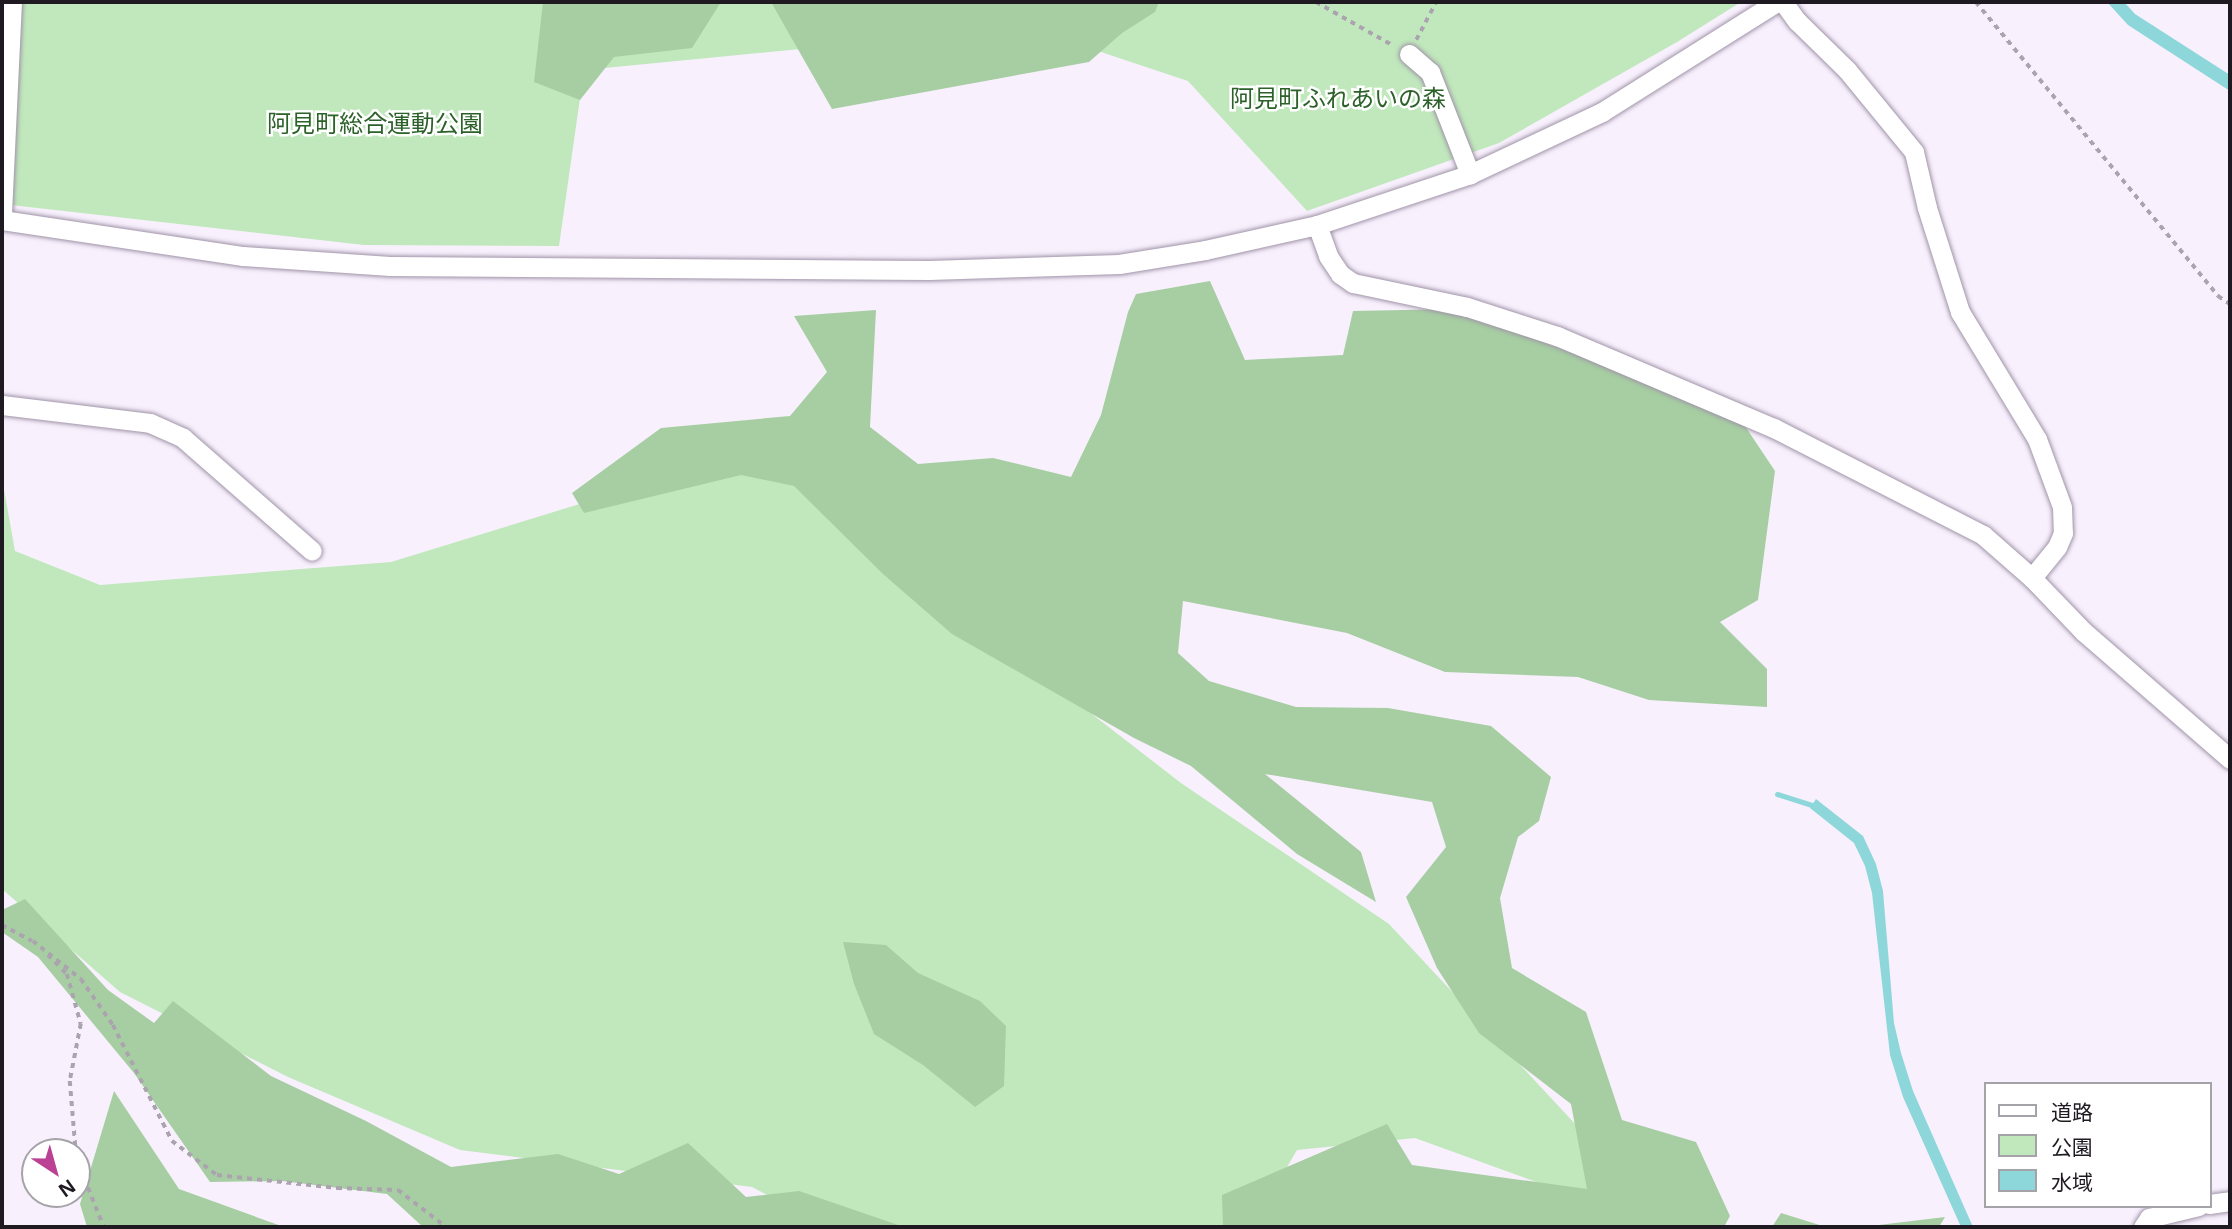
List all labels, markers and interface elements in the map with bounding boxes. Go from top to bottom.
park label: 阿見町ふれあいの森 [1230,84,1446,112]
park label: 阿見町総合運動公園 [267,109,483,137]
legend [1983,1082,2211,1208]
text: 道路 [2051,1098,2093,1126]
text: 公園 [2051,1133,2093,1161]
north arrow [21,1138,91,1208]
text: 水域 [2051,1168,2093,1196]
text: N [53,1173,81,1203]

